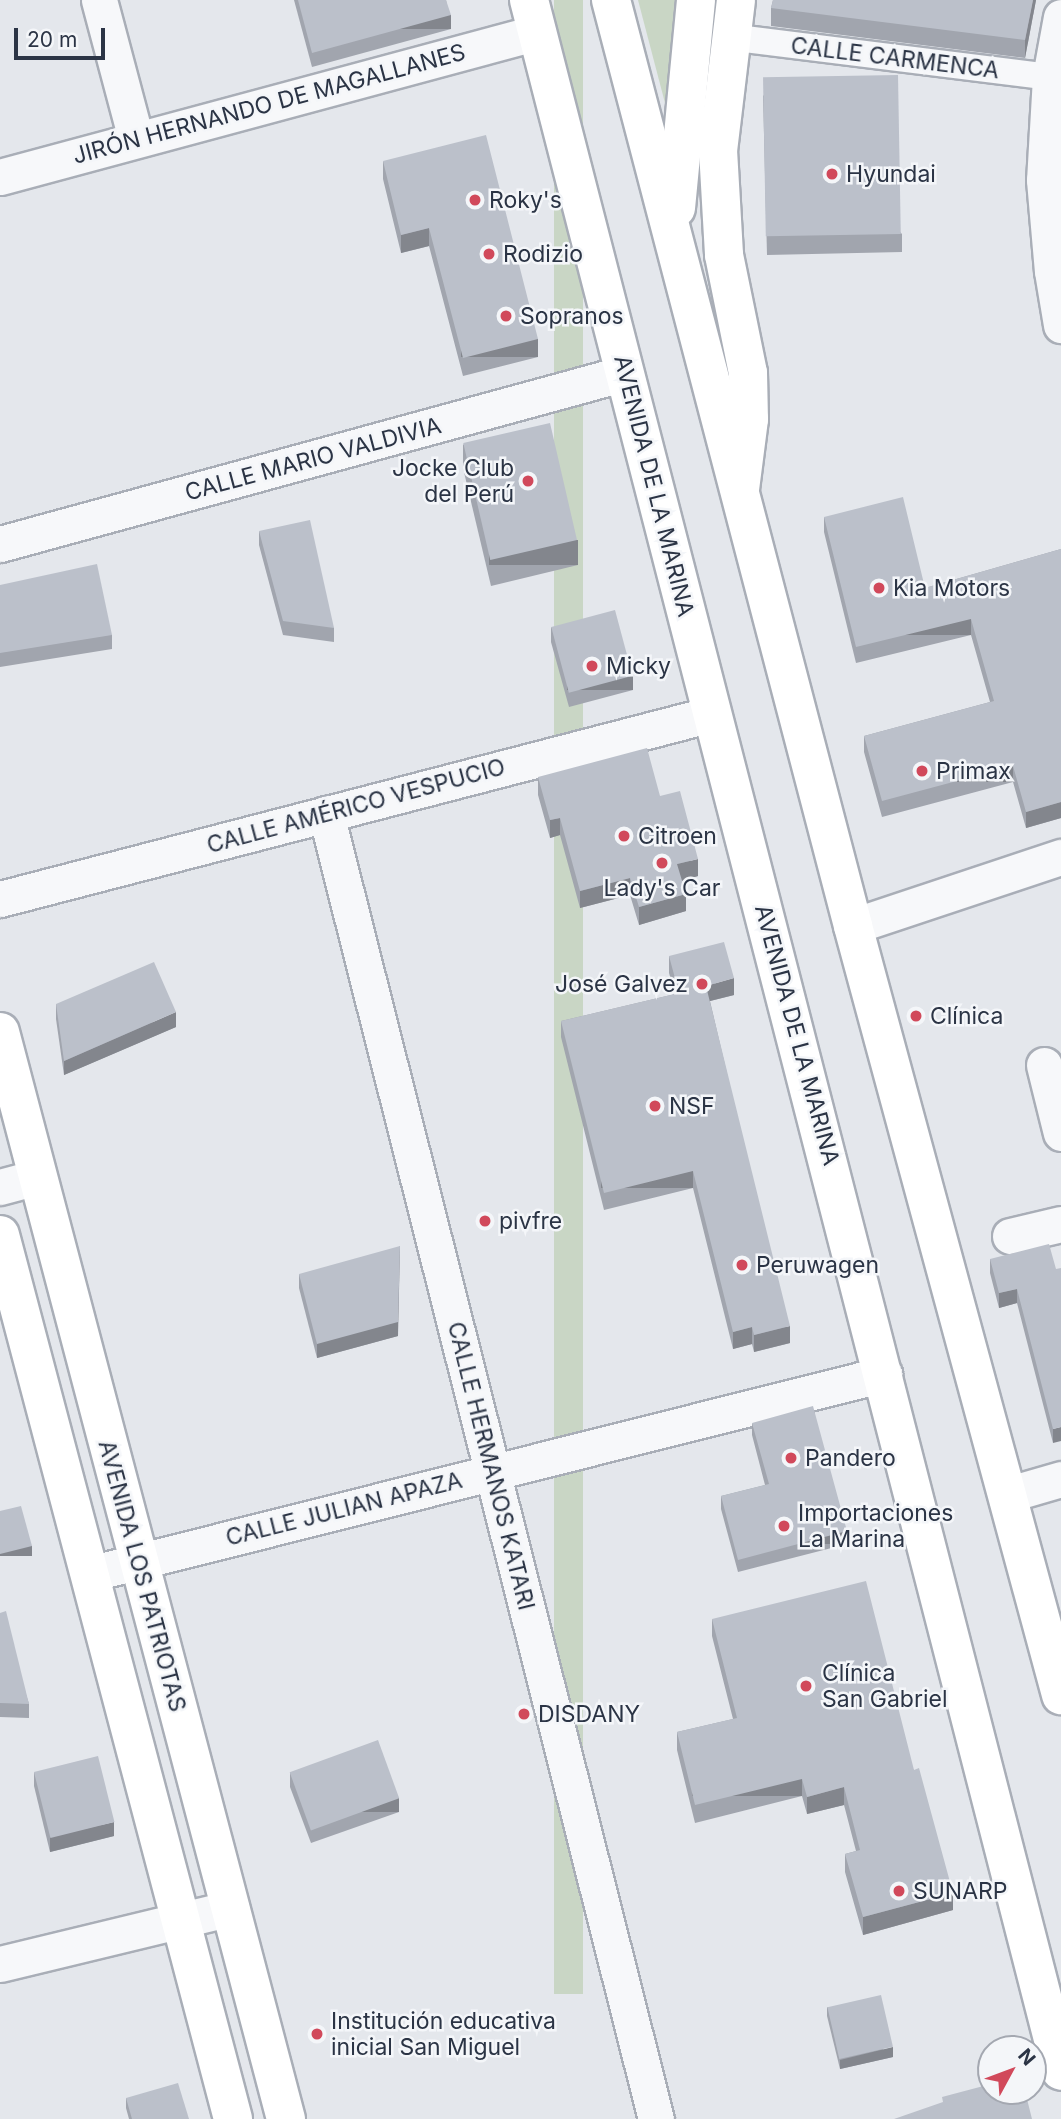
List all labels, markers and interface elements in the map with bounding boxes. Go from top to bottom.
scale bar [18,14,108,58]
text: 20 m [27,27,77,52]
street label: CALLE CARMENCA [789,32,1001,84]
street label: JIRÓN HERNANDO DE MAGALLANES [70,38,468,170]
place label: Hyundai [846,160,936,188]
marker: Hyundai [824,166,840,182]
place label: Roky's [489,186,562,214]
marker: Roky's [467,192,483,208]
place label: Rodizio [503,240,583,268]
marker: Rodizio [481,246,497,262]
place label: Sopranos [520,302,624,330]
marker: Sopranos [498,308,514,324]
street label: AVENIDA DE LA MARINA [608,352,700,620]
street label: CALLE MARIO VALDIVIA [182,411,444,507]
place label: Jocke Club del Perú [392,454,514,508]
marker: Jocke Club del Perú [520,473,536,489]
place label: Kia Motors [893,574,1010,602]
marker: Kia Motors [871,580,887,596]
place label: Micky [606,652,671,680]
marker: Micky [584,658,600,674]
street label: CALLE AMÉRICO VESPUCIO [204,753,508,859]
place label: Primax [936,757,1011,785]
marker: Primax [914,763,930,779]
place label: Citroen [638,822,717,850]
marker: Citroen [616,828,632,844]
marker: Lady's Car [654,855,670,871]
place label: Lady's Car [604,874,720,902]
street label: AVENIDA DE LA MARINA [749,902,845,1168]
place label: José Galvez [555,970,688,998]
marker: José Galvez [694,976,710,992]
place label: Clínica [930,1002,1003,1030]
marker: Clínica [908,1008,924,1024]
place label: NSF [669,1092,715,1120]
marker: NSF [647,1098,663,1114]
place label: pivfre [499,1207,562,1235]
marker: pivfre [477,1213,493,1229]
place label: Peruwagen [756,1251,879,1279]
marker: Peruwagen [734,1257,750,1273]
street label: CALLE HERMANOS KATARI [442,1319,540,1613]
street label: AVENIDA LOS PATRIOTAS [92,1437,192,1715]
place label: Pandero [805,1444,896,1472]
marker: Pandero [783,1450,799,1466]
street label: CALLE JULIAN APAZA [223,1466,465,1552]
place label: Importaciones La Marina [798,1499,953,1553]
marker: Importaciones La Marina [776,1518,792,1534]
place label: Clínica San Gabriel [822,1659,947,1713]
marker: Clínica San Gabriel [796,1676,816,1696]
place label: DISDANY [538,1700,640,1728]
marker: DISDANY [516,1706,532,1722]
place label: SUNARP [913,1877,1008,1905]
marker: SUNARP [891,1883,907,1899]
place label: Institución educativa inicial San Miguel [331,2007,556,2061]
marker: Institución educativa inicial San Miguel [309,2026,325,2042]
north arrow [977,2035,1047,2105]
text: N [1013,2044,1040,2070]

